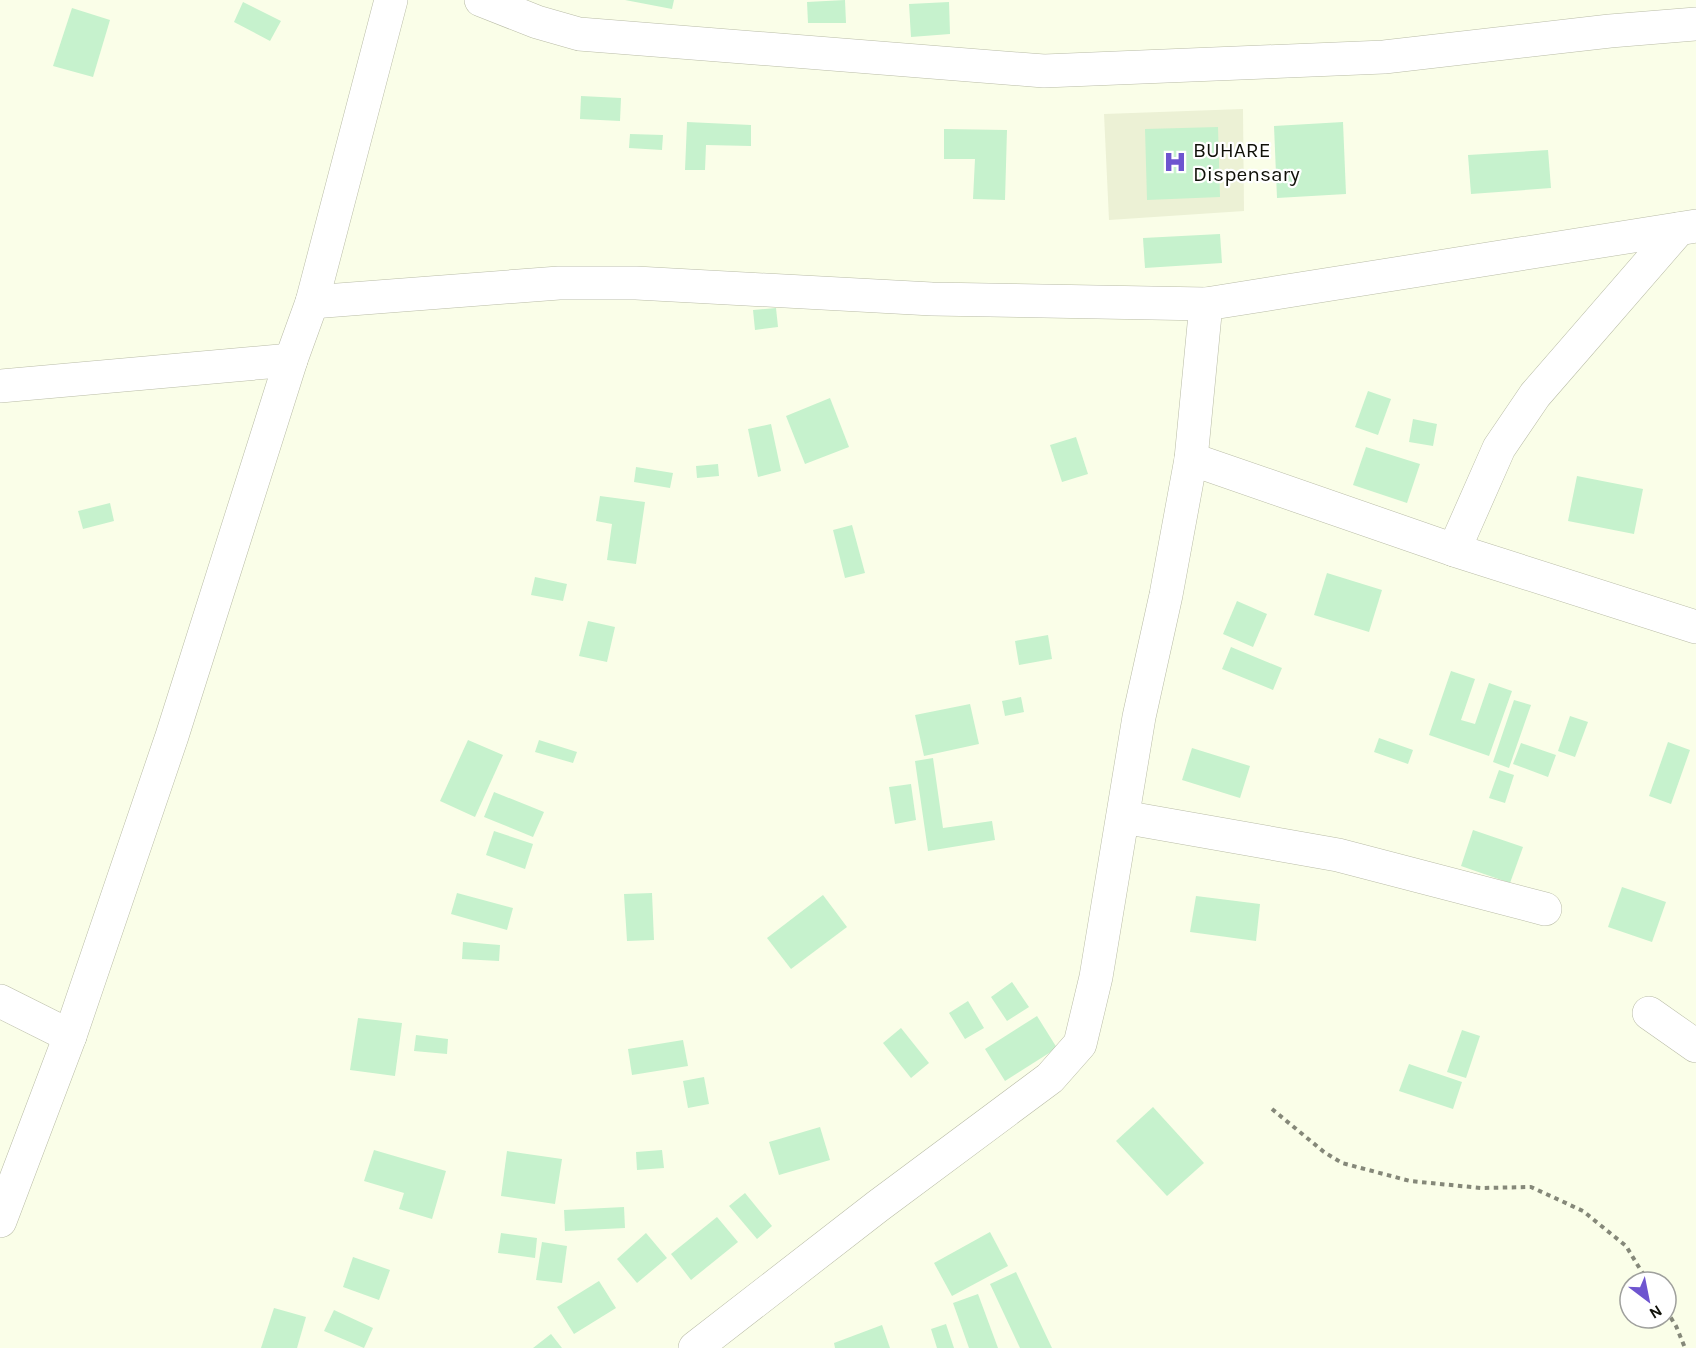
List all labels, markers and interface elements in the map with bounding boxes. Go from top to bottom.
place label: BUHARE Dispensary [1193,138,1300,186]
hospital icon: BUHARE Dispensary [1162,149,1188,175]
north arrow [1618,1270,1678,1330]
text: N [1646,1301,1666,1323]

